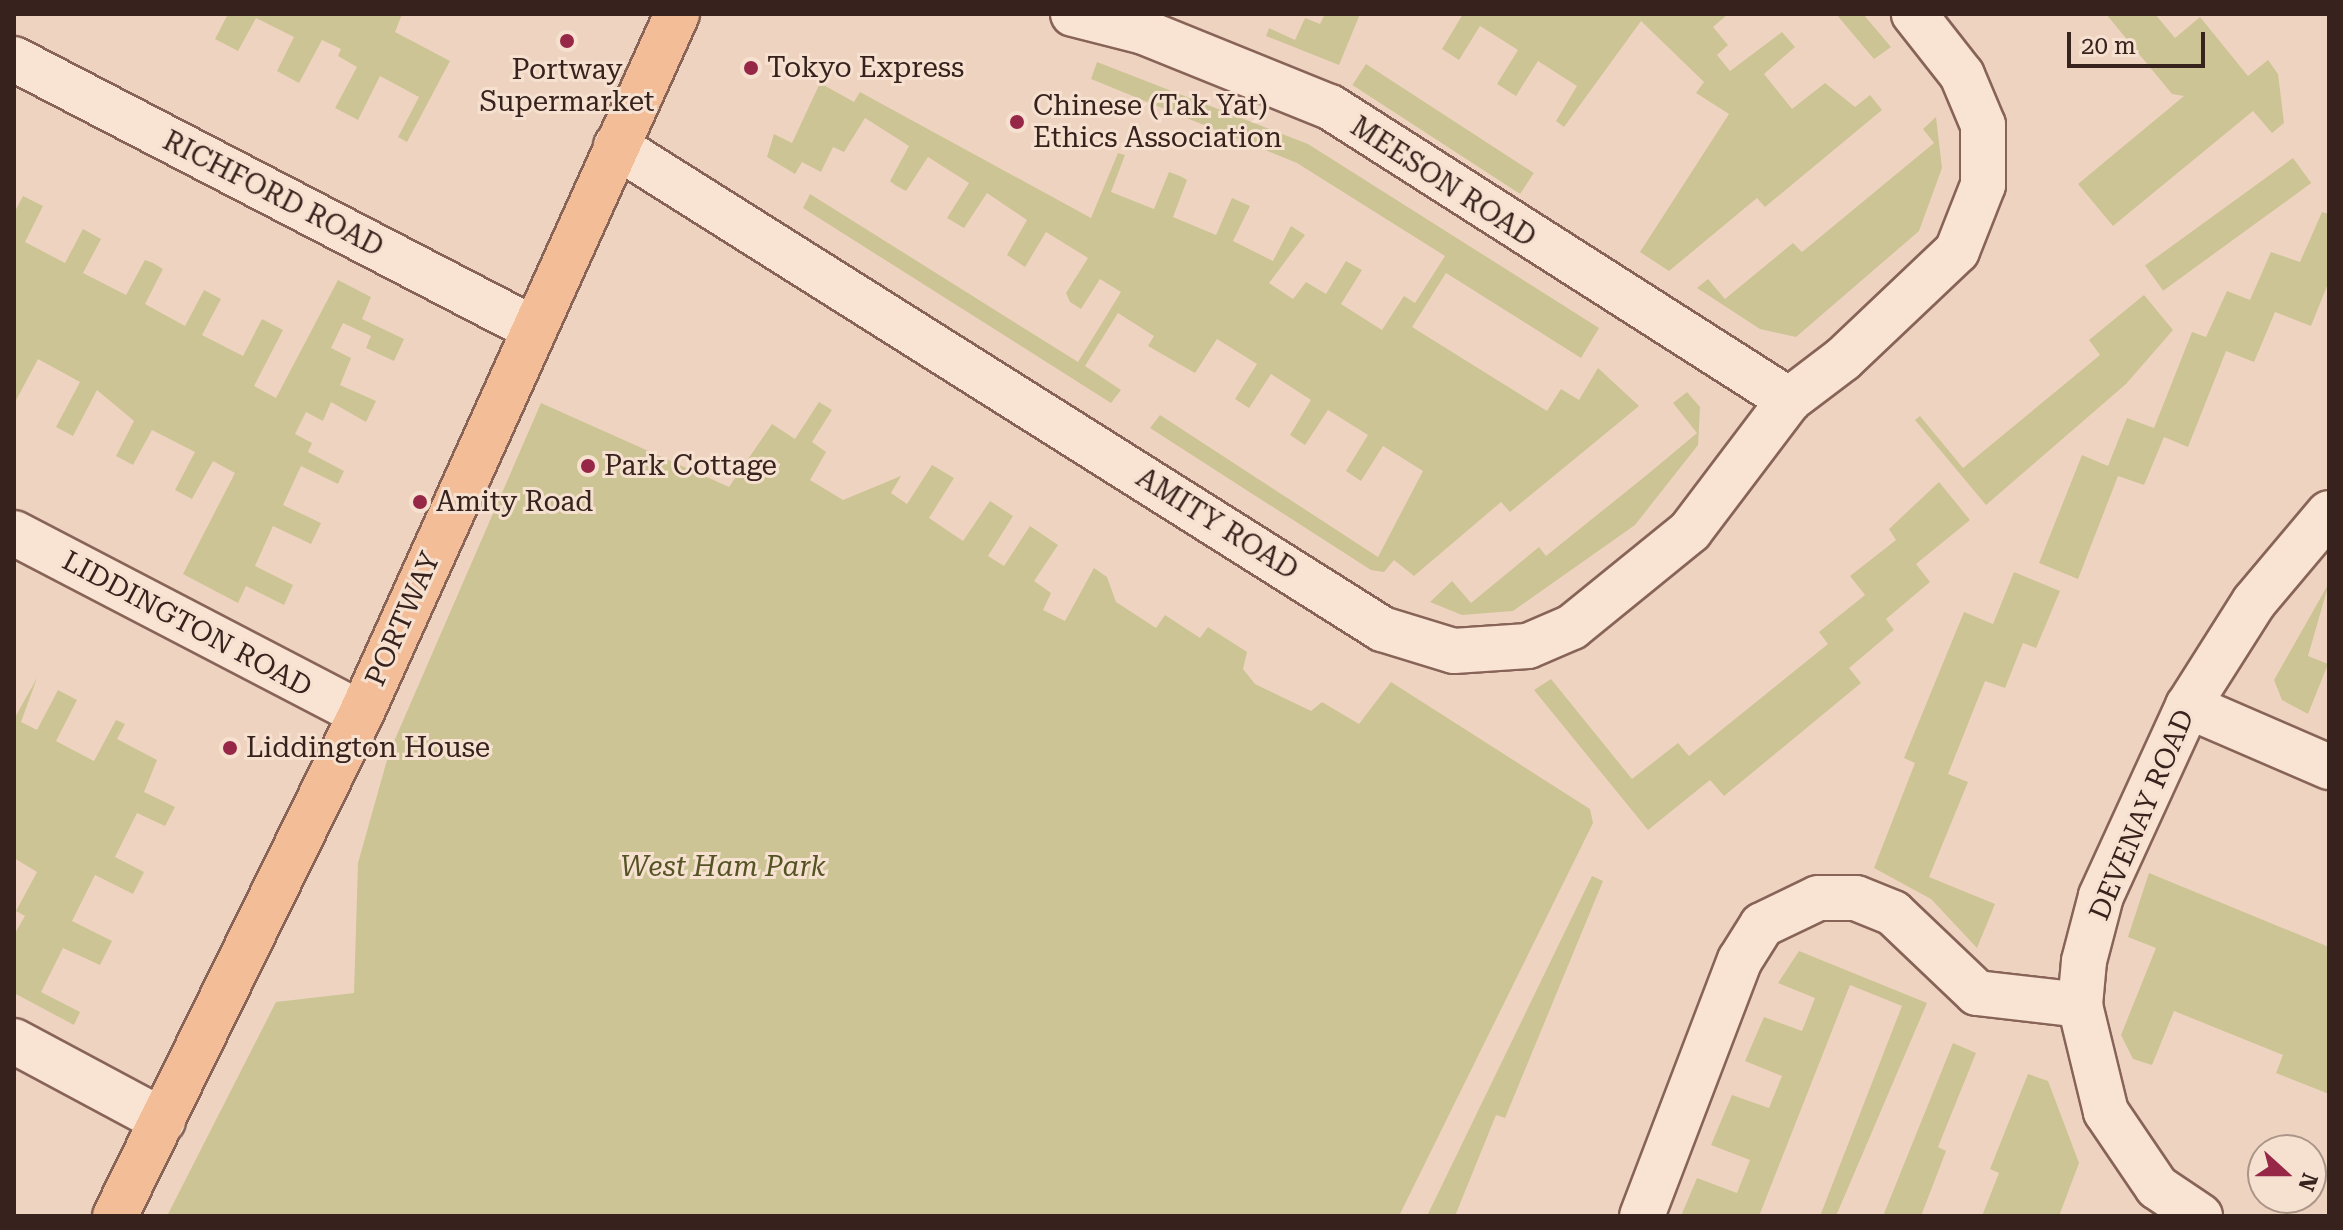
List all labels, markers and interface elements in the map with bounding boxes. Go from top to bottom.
scale bar [2071,16,2209,66]
marker: Portway Supermarket [558,32,576,50]
text: 20 m [2081,32,2136,60]
place label: Tokyo Express [767,51,964,85]
place label: Portway Supermarket [479,53,655,119]
marker: Tokyo Express [742,59,760,77]
place label: Chinese (Tak Yat) Ethics Association [1033,89,1282,155]
street label: MEESON ROAD [1344,110,1542,254]
marker: Chinese (Tak Yat) Ethics Association [1008,113,1026,131]
street label: RICHFORD ROAD [157,124,389,264]
place label: Park Cottage [604,449,777,483]
marker: Park Cottage [579,457,597,475]
street label: AMITY ROAD [1130,461,1304,587]
place label: Amity Road [436,485,593,519]
marker: Amity Road [411,493,429,511]
street label: LIDDINGTON ROAD [56,544,318,704]
street label: PORTWAY [359,547,447,691]
street label: DEVENAY ROAD [2082,705,2202,925]
place label: Liddington House [246,731,490,765]
marker: Liddington House [221,739,239,757]
park label: West Ham Park [620,850,826,884]
north arrow [2247,1134,2327,1214]
text: N [2293,1170,2323,1194]

